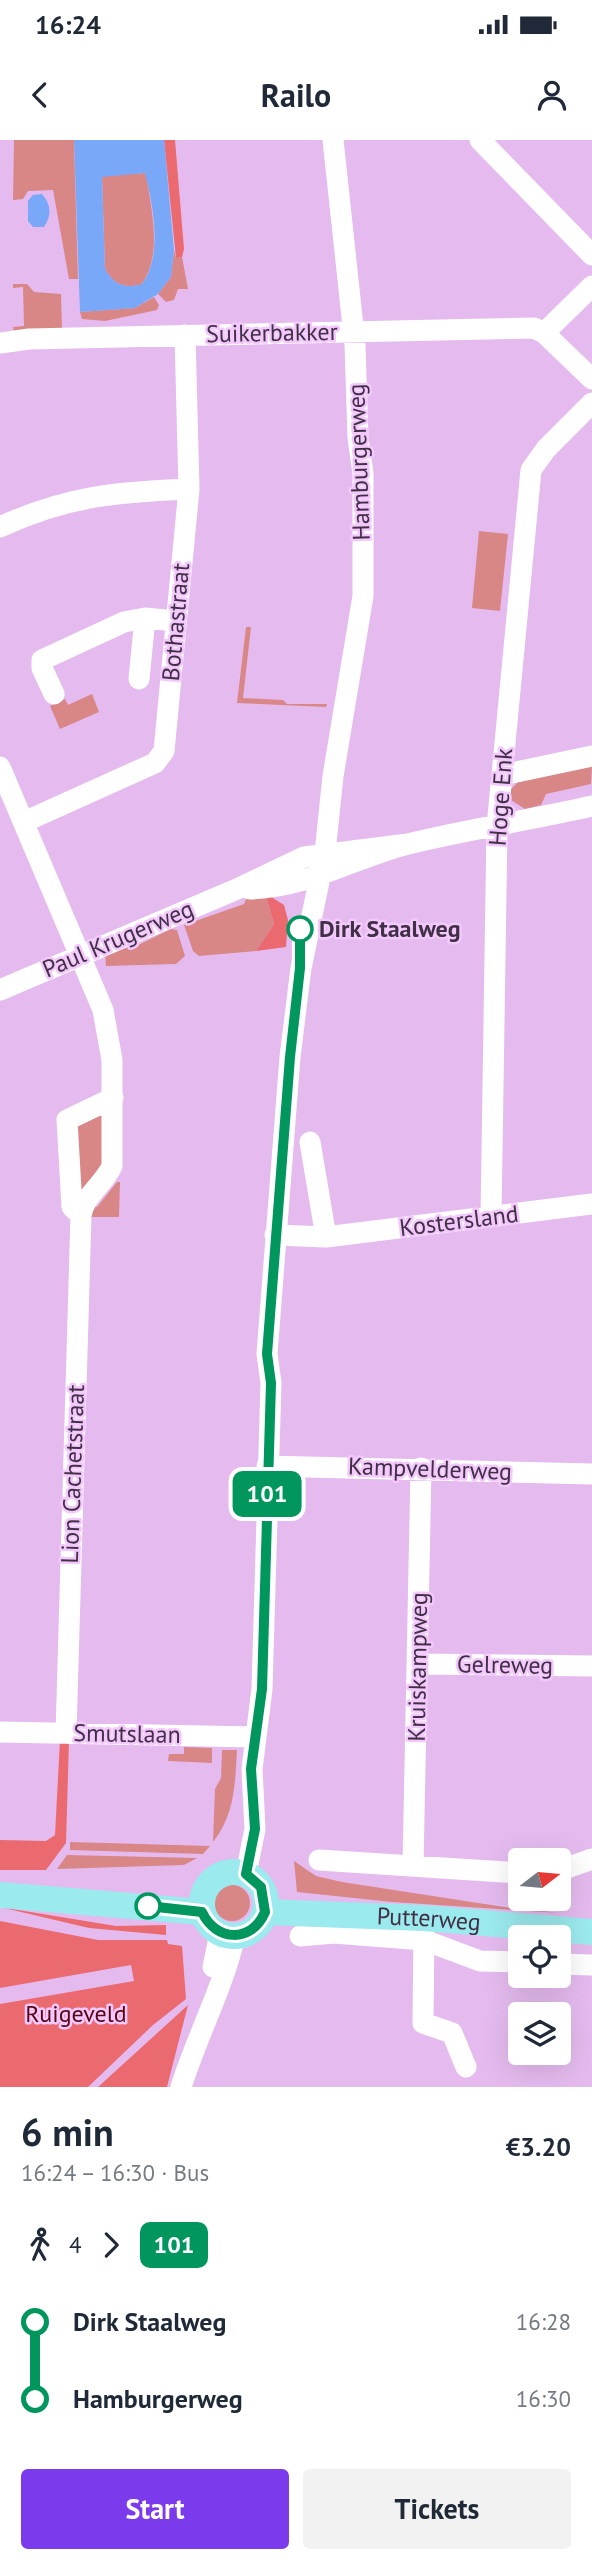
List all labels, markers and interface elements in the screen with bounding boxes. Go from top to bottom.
text: 16:24 [35,8,101,41]
text: Railo [261,74,331,116]
icon: back [21,76,59,114]
icon: person [533,76,571,114]
street label: Suikerbakker [206,316,338,349]
street label: Hamburgerweg [340,383,377,541]
street label: Bothastraat [155,562,196,682]
street label: Hoge Enk [482,747,519,847]
street label: Paul Krugerweg [37,893,198,984]
place label: Dirk Staalweg [319,913,461,944]
marker: Dirk Staalweg [287,916,313,942]
street label: Kostersland [398,1198,520,1243]
street label: Lion Cachetstraat [54,1384,91,1564]
street label: Kampvelderweg [348,1450,513,1487]
line badge: 101 [227,1471,307,1517]
text: 101 [247,1478,287,1509]
street label: Kruiskampweg [401,1592,434,1742]
street label: Gelreweg [457,1648,553,1681]
street label: Smutslaan [73,1717,181,1750]
north arrow [508,1848,570,1911]
map controls [508,1848,571,2065]
unlabelled marker [135,1893,161,1919]
street label: Putterweg [376,1900,482,1938]
button: locate [508,1925,571,1988]
park label: Ruigeveld [25,1998,127,2029]
button: layers [508,2002,571,2065]
text: 6 min [21,2107,114,2156]
text: €3.20 [506,2130,571,2163]
text: 16:24 – 16:30 · Bus [21,2158,209,2187]
icon: walk [21,2226,59,2264]
icon: forward [92,2226,130,2264]
text: 101 [154,2229,194,2260]
text: 4 [69,2230,82,2259]
text: Dirk Staalweg [73,2305,226,2338]
text: 16:28 [516,2307,571,2336]
text: Hamburgerweg [73,2382,243,2415]
text: 16:30 [516,2384,571,2413]
button: Start [21,2469,289,2549]
button: Tickets [303,2469,571,2549]

